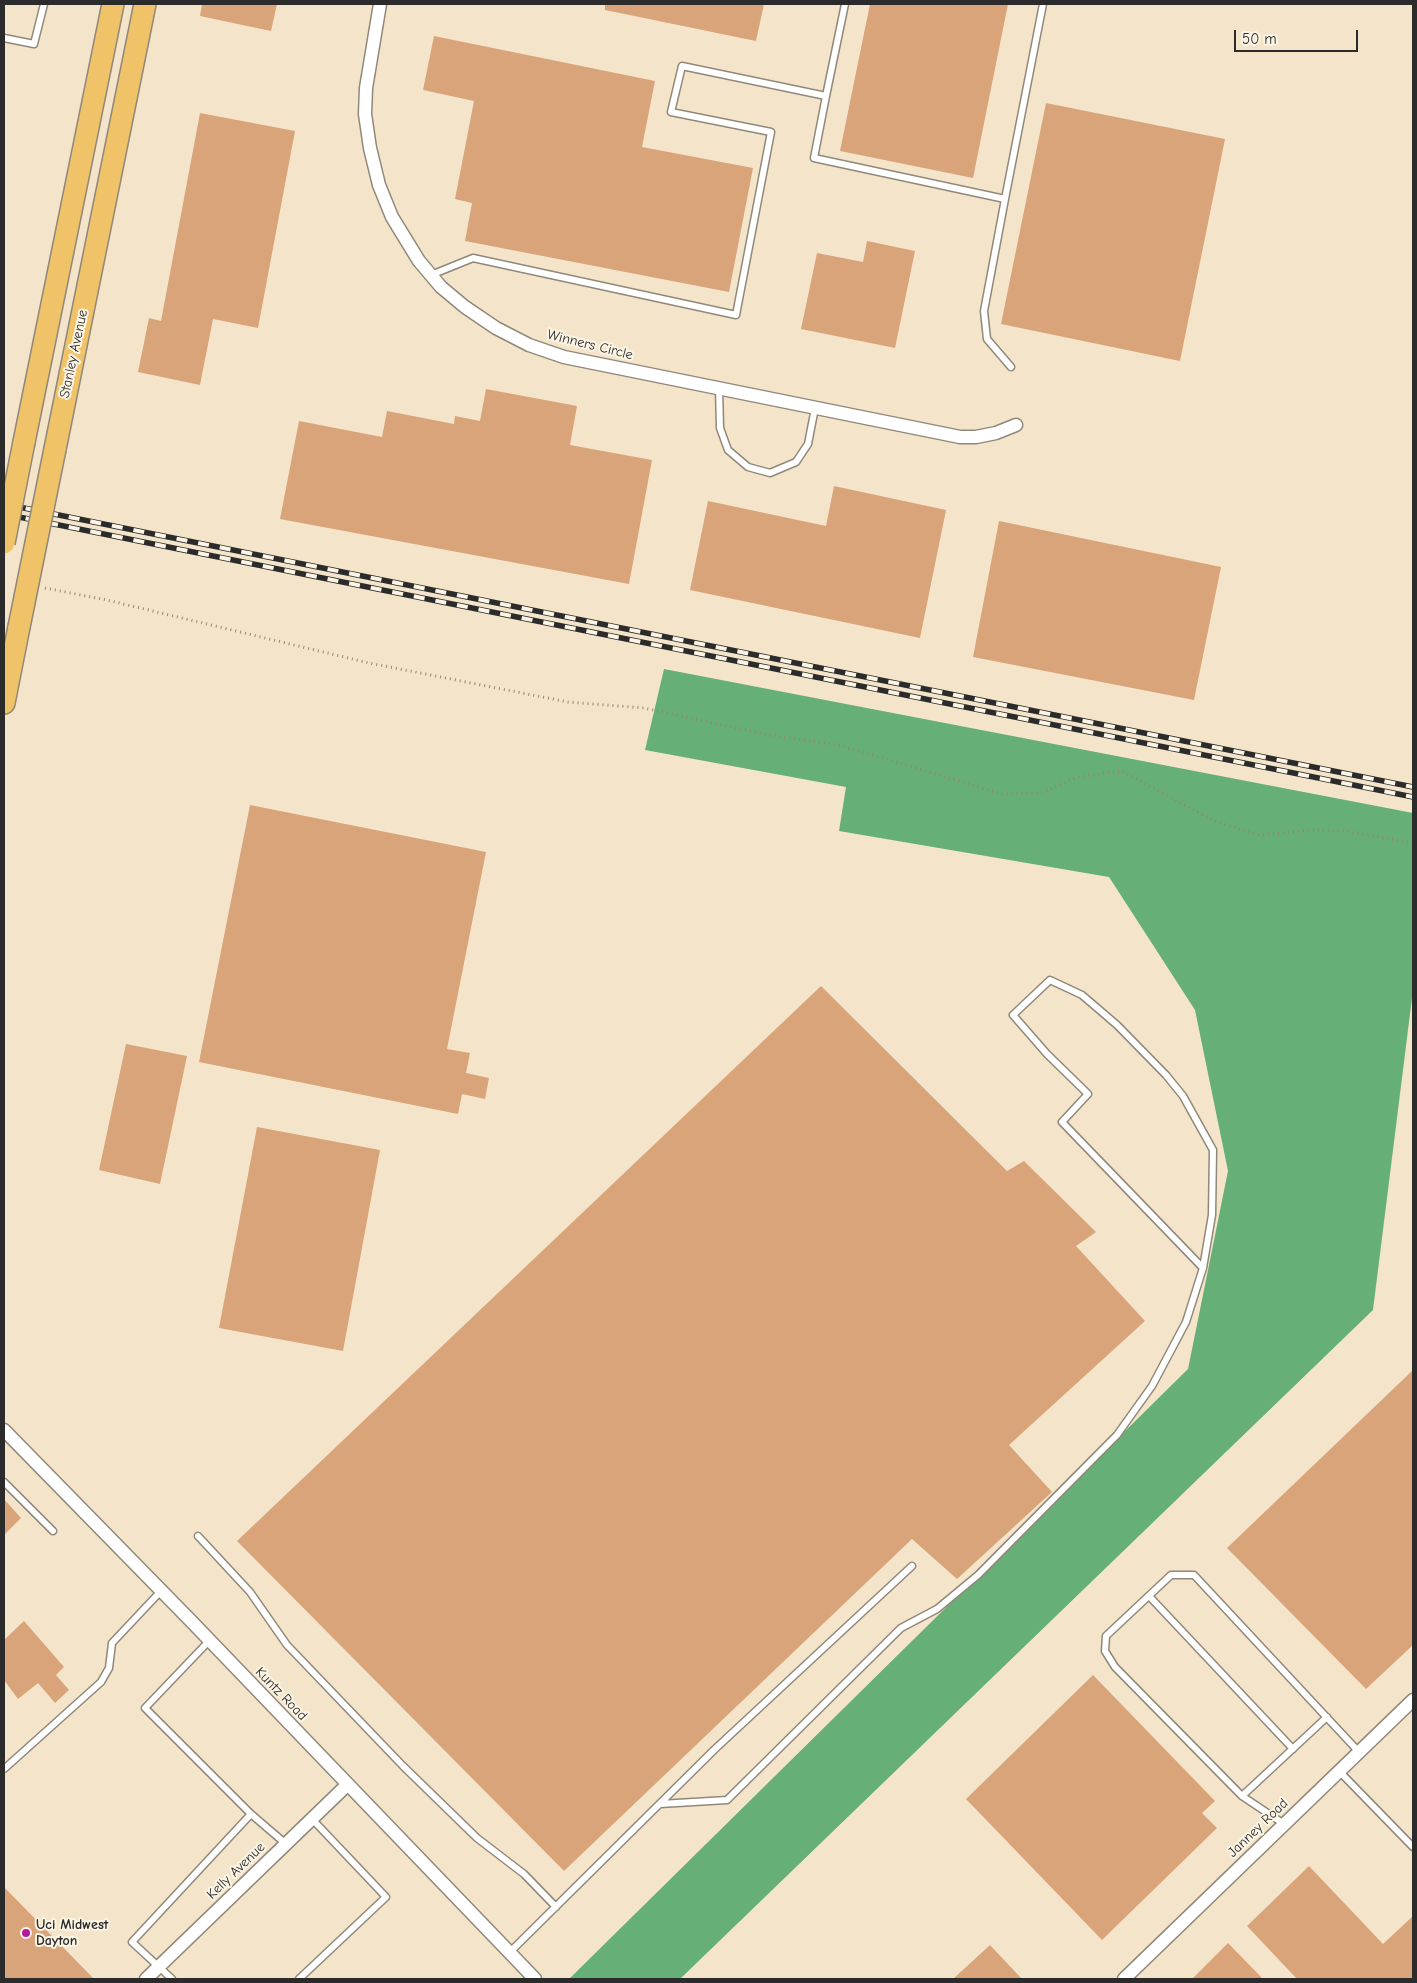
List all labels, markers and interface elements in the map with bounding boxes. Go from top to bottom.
scale bar [1237,20,1361,52]
text: 50 m [1242,30,1277,48]
street label: Stanley Avenue [56,308,92,400]
street label: Winners Circle [545,326,635,364]
street label: Kuntz Road [251,1664,311,1724]
street label: Janney Road [1224,1795,1292,1861]
street label: Kelly Avenue [203,1839,269,1903]
place label: Uci Midwest Dayton [36,1917,108,1950]
marker: Uci Midwest Dayton [20,1927,32,1939]

